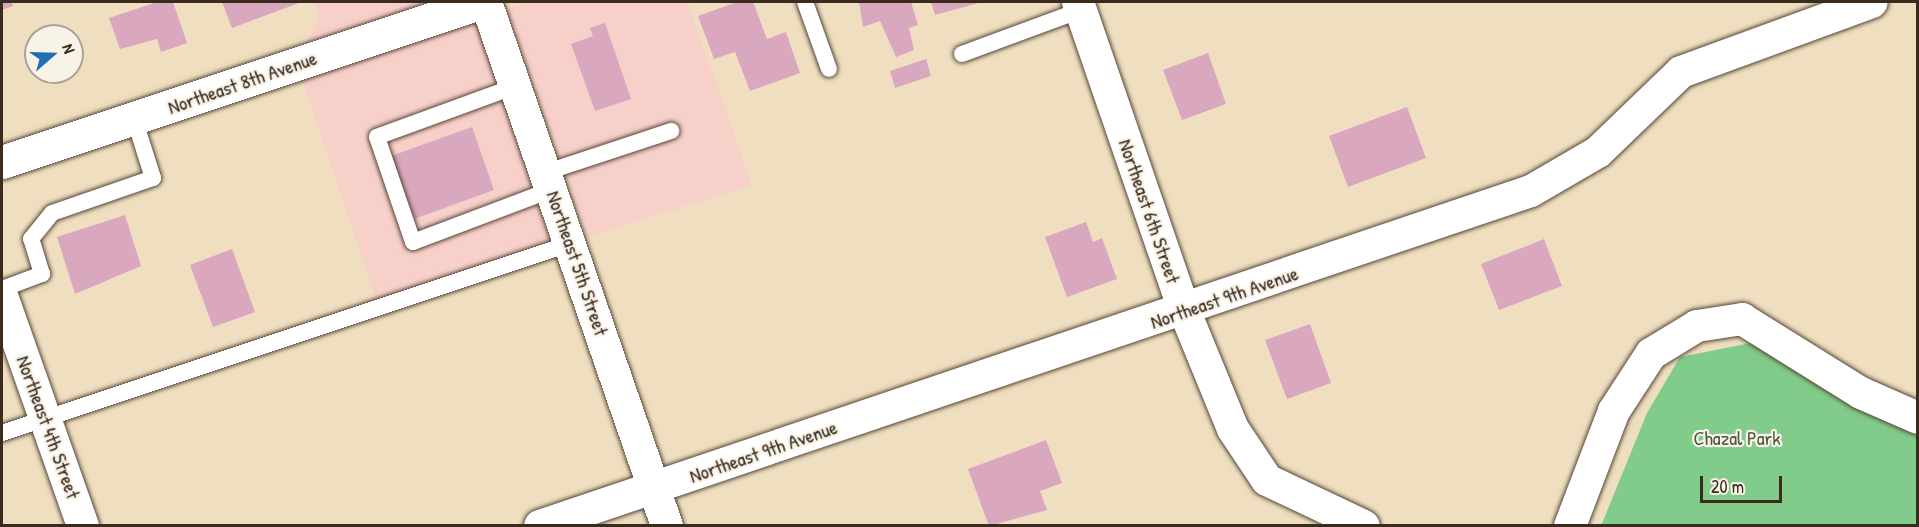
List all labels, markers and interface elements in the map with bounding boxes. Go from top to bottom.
north arrow [24,24,84,84]
text: N [57,41,81,56]
street label: Northeast 8th Avenue [164,45,320,119]
street label: Northeast 6th Street [1114,136,1186,286]
street label: Northeast 5th Street [542,187,614,339]
street label: Northeast 9th Avenue [1147,260,1301,334]
street label: Northeast 4th Street [12,352,86,502]
street label: Northeast 9th Avenue [686,414,840,488]
park label: Chazal Park [1694,425,1780,449]
scale bar [1703,464,1786,502]
text: 20 m [1711,474,1744,499]

